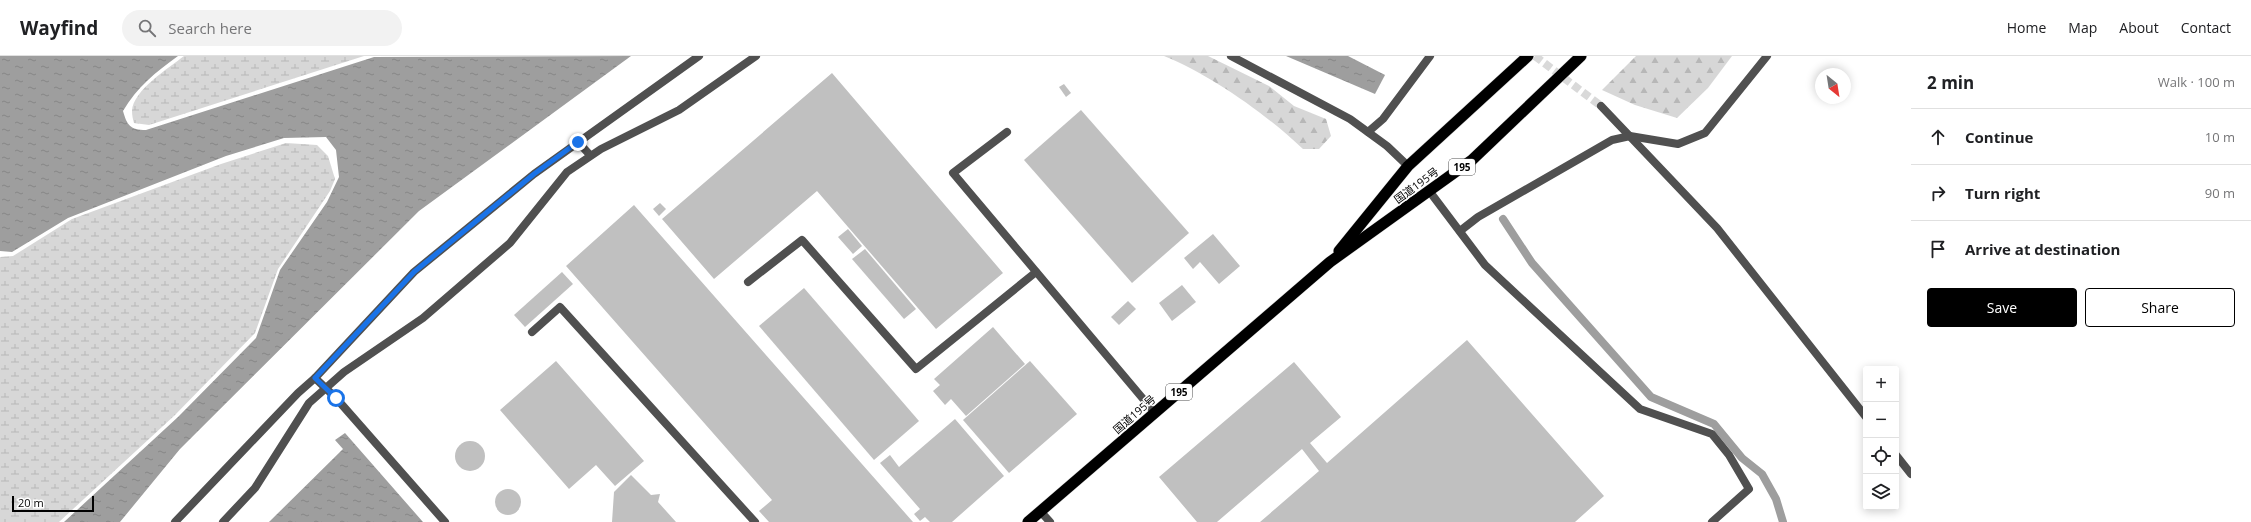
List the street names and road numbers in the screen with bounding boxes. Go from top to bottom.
road number: 195 [1449,159,1475,175]
street label: 国道195号 [1391,164,1441,206]
road number: 195 [1166,384,1192,400]
street label: 国道195号 [1110,391,1158,437]

